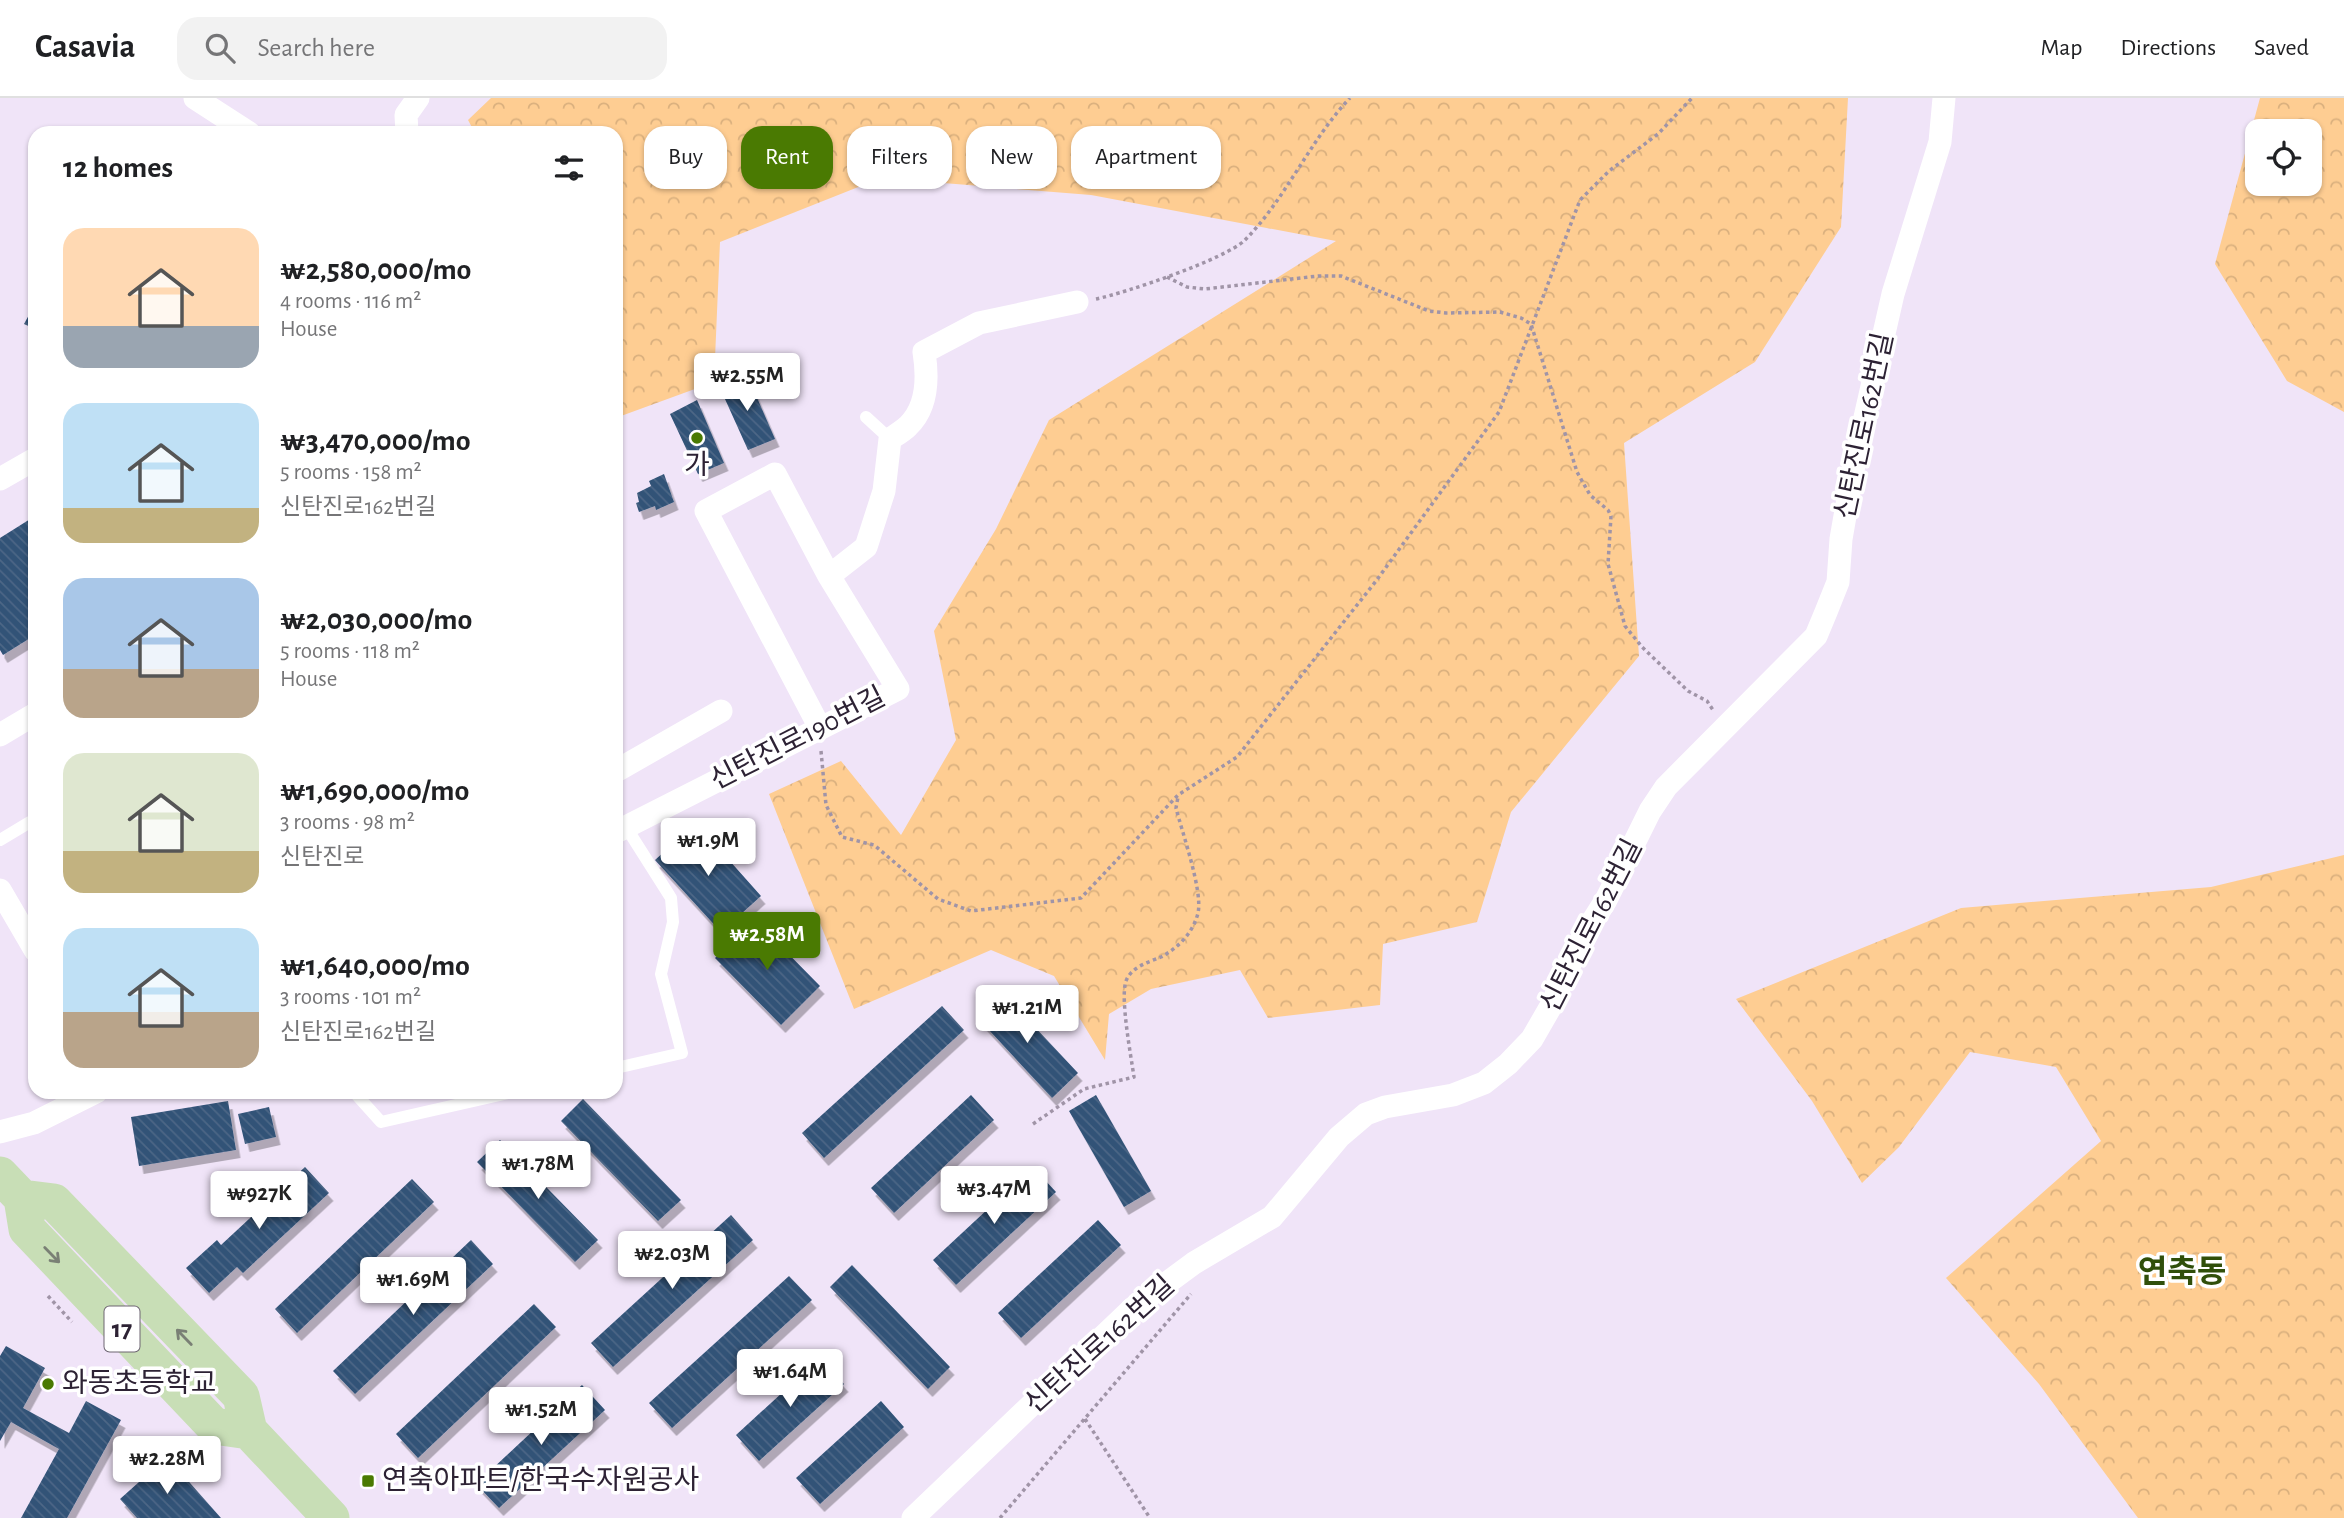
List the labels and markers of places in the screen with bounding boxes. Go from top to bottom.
pin: ₩2.55M [690,354,804,413]
marker: 가 [689,430,705,446]
place label: 가 [684,450,710,480]
pin: ₩1.9M [659,818,757,878]
pin: ₩2.58M [710,912,824,972]
pin: ₩1.21M [970,986,1084,1045]
pin: ₩1.78M [481,1142,595,1201]
pin: ₩3.47M [937,1166,1051,1226]
pin: ₩927K [210,1172,308,1231]
pin: ₩2.03M [615,1232,729,1291]
pin: ₩1.69M [356,1258,470,1317]
pin: ₩1.64M [733,1350,847,1409]
place label: 와동초등학교 [62,1368,217,1398]
marker: 와동초등학교 [40,1376,56,1392]
pin: ₩1.52M [484,1388,598,1447]
pin: ₩2.28M [110,1436,224,1496]
place label: 연축아파트/한국수자원공사 [382,1465,699,1495]
marker: 연축아파트/한국수자원공사 [360,1473,376,1489]

